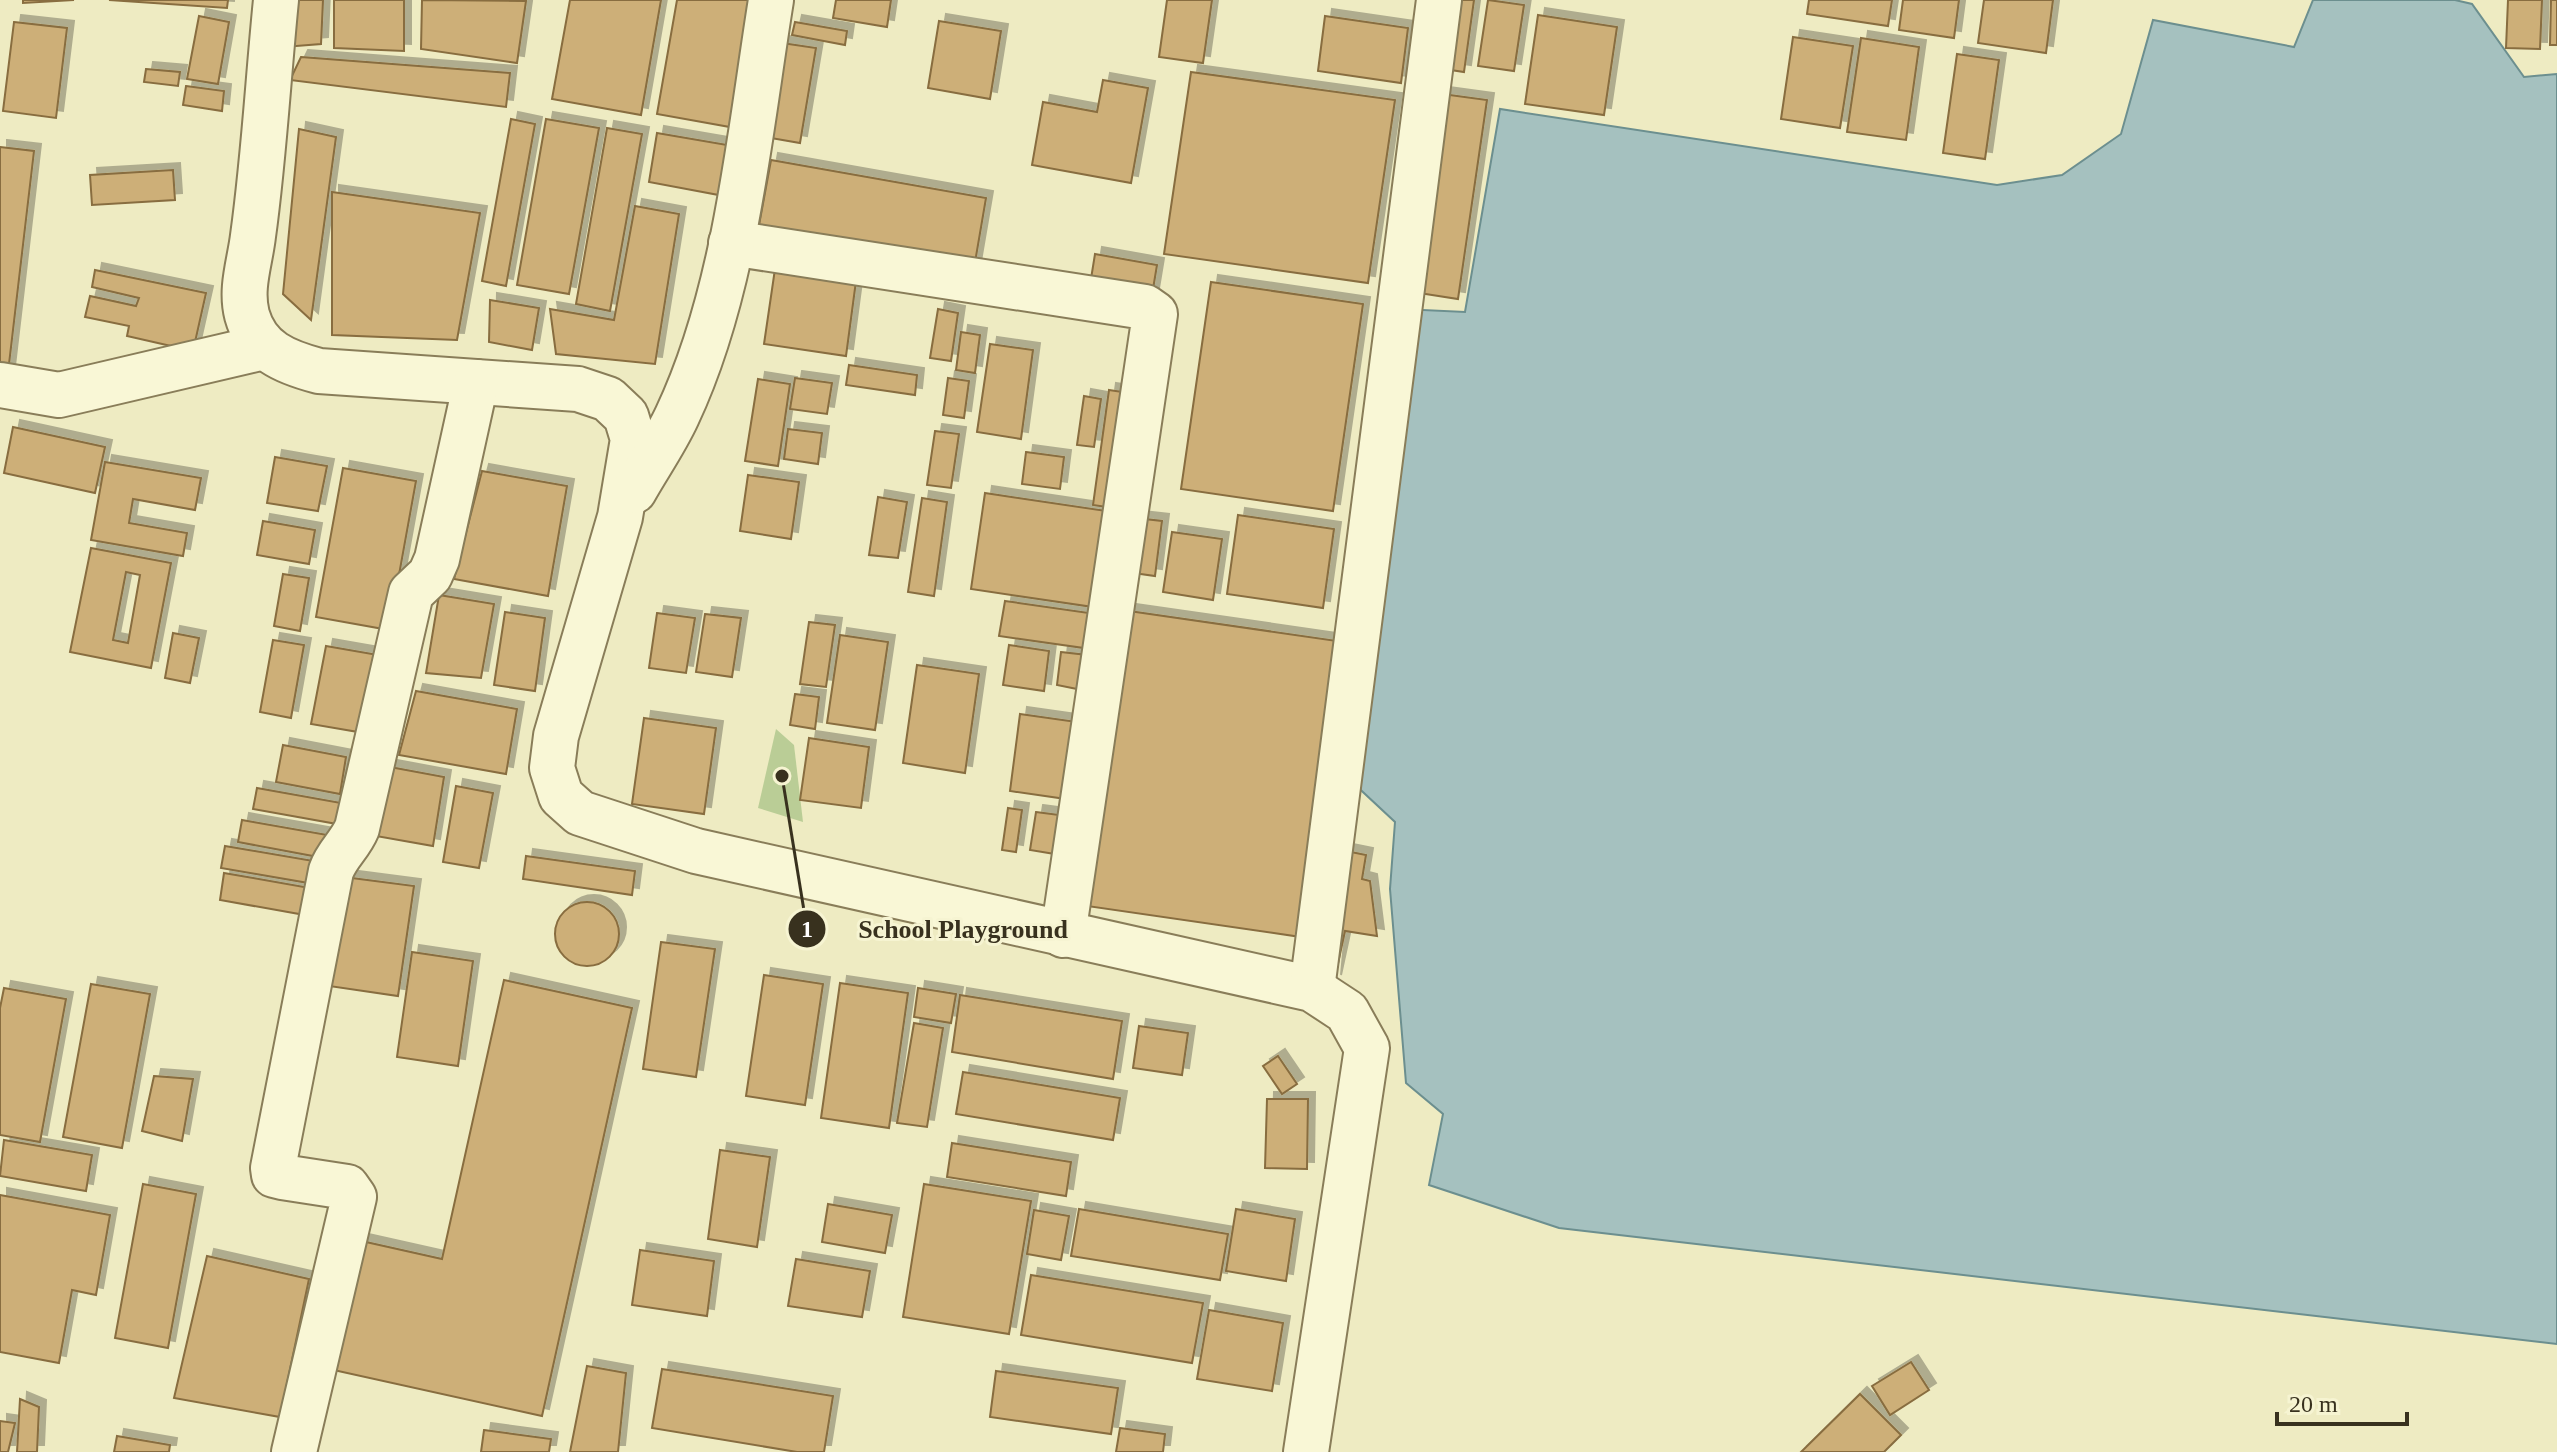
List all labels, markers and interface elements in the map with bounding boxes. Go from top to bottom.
callout: School Playground [787,904,1100,954]
text: School Playground [858,915,1068,944]
text: 1 [801,916,813,942]
scale bar [2277,1376,2407,1426]
text: 20 m [2289,1391,2338,1417]

